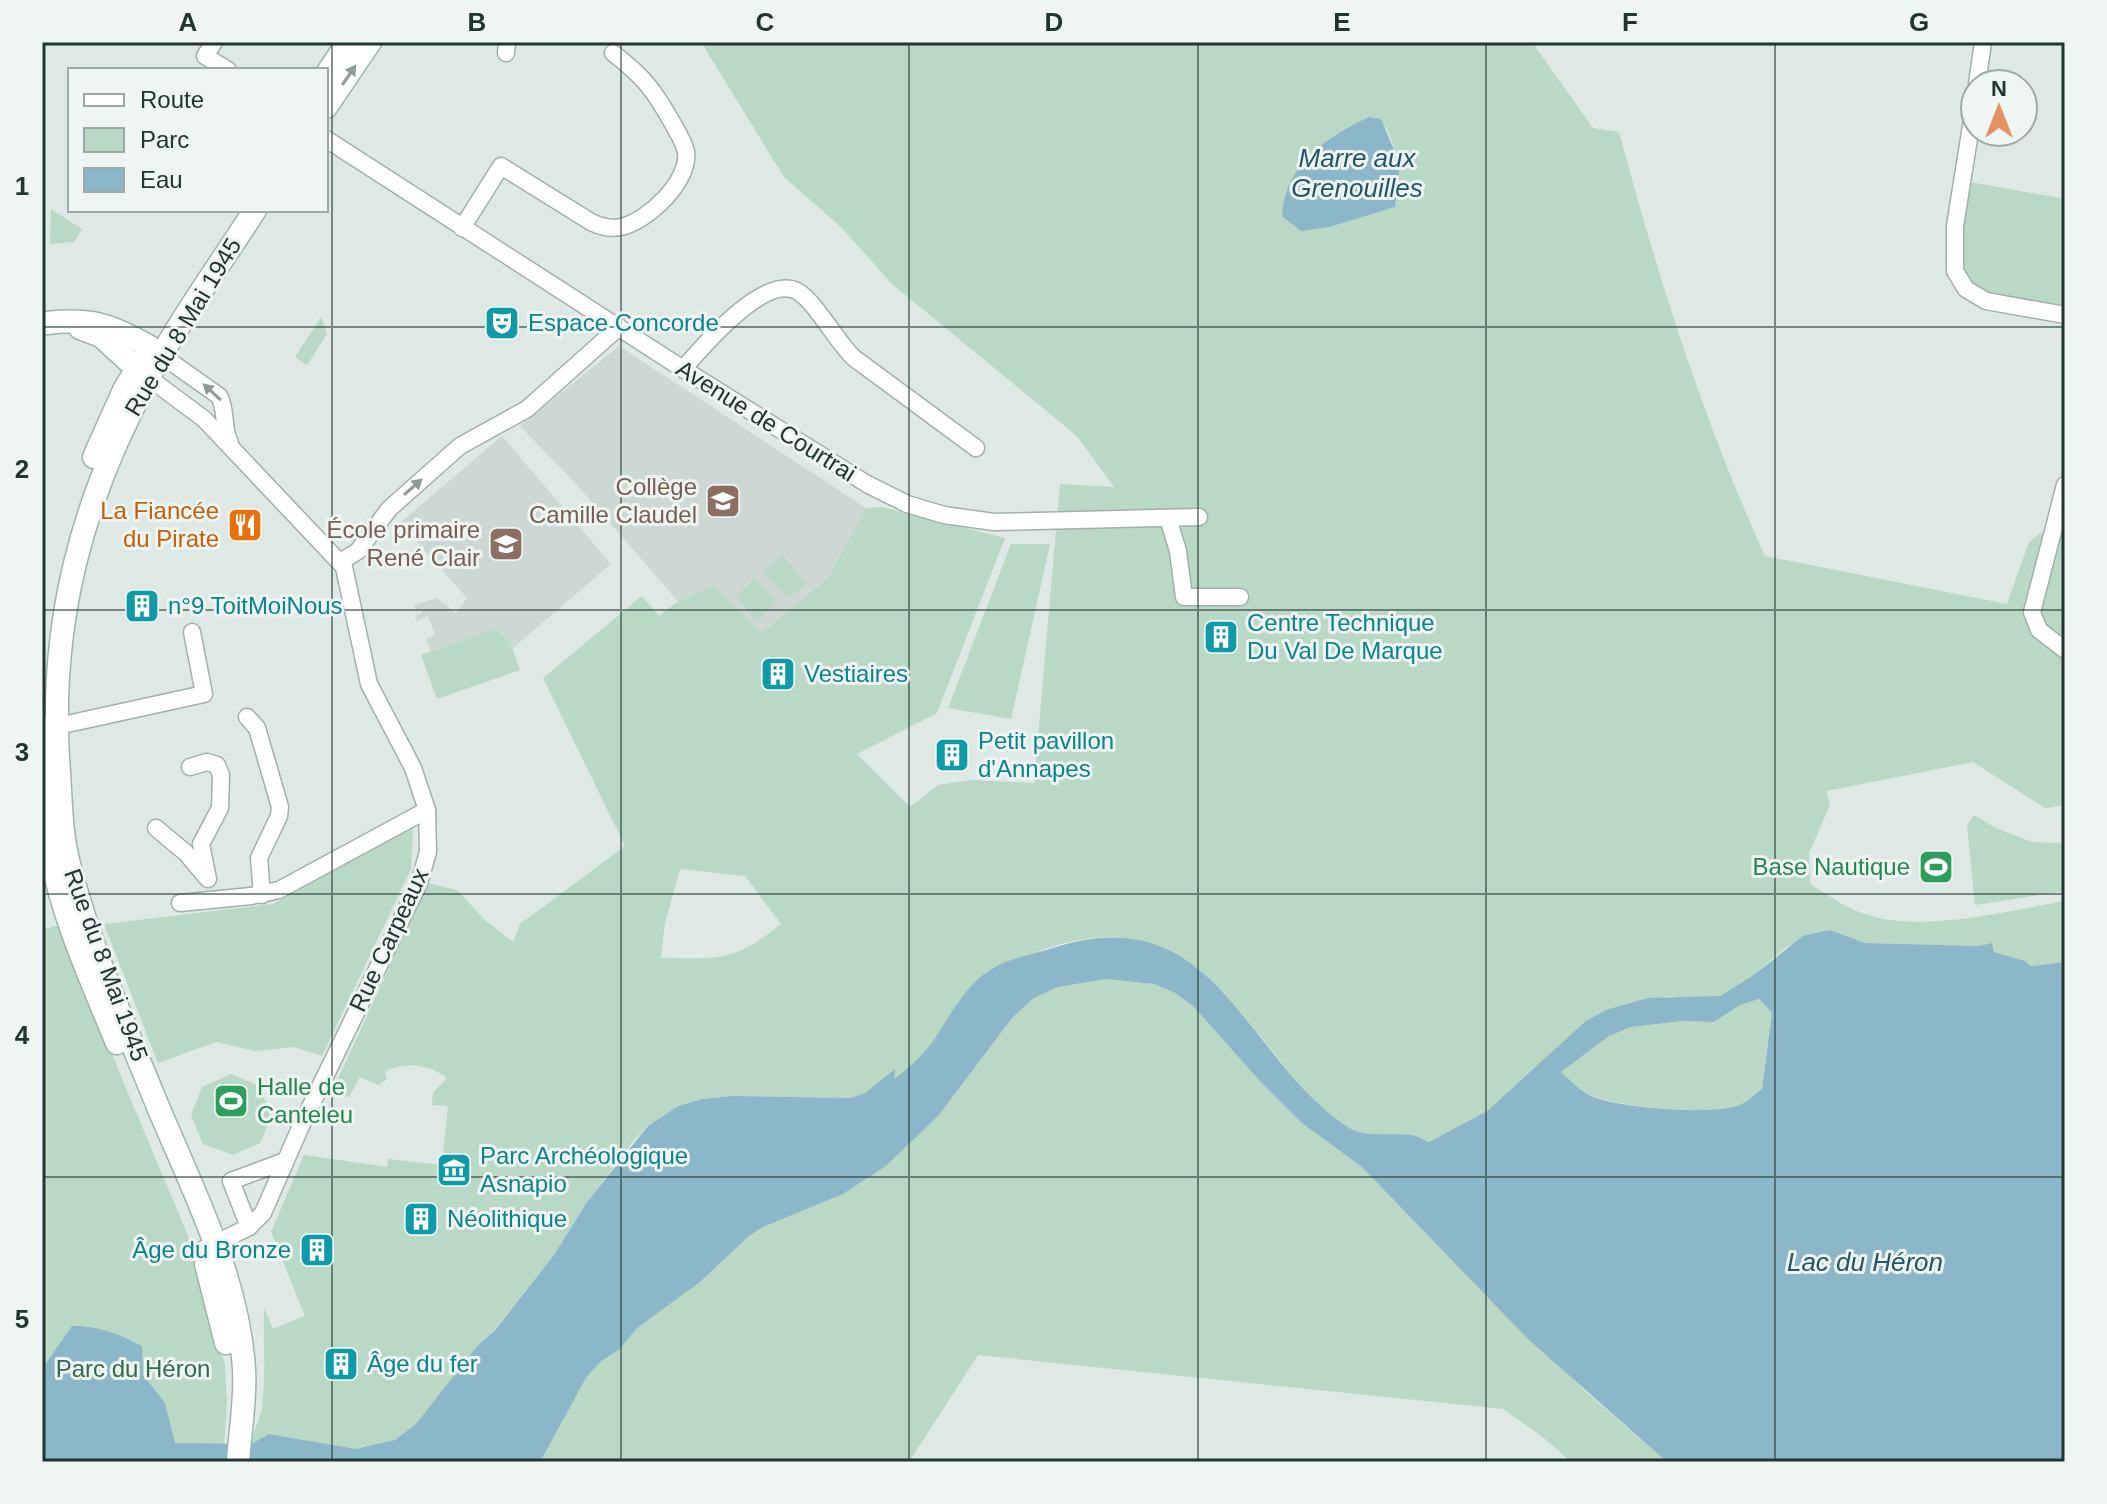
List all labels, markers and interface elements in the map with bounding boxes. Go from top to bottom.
text: A [179,7,198,37]
text: B [468,7,486,37]
text: C [756,7,775,37]
text: D [1045,7,1063,37]
text: E [1333,7,1351,37]
text: F [1622,7,1638,37]
text: G [1909,7,1929,37]
one-way arrow [341,64,356,85]
legend [68,68,328,212]
north arrow [1959,68,2039,148]
text: N [1991,76,2007,101]
text: Route [140,86,204,113]
text: Parc [140,126,189,153]
water label: Marre aux Grenouilles [1291,143,1423,203]
text: Eau [140,166,183,193]
text: 1 [15,171,29,201]
street label: Rue du 8 Mai 1945 [119,233,246,421]
theatre icon: Espace Concorde [483,304,521,342]
place label: Espace Concorde [528,309,719,336]
street label: Avenue de Courtrai [672,354,861,487]
one-way arrow [203,383,222,401]
text: 2 [15,454,29,484]
place label: Collège Camille Claudel [529,473,697,528]
one-way arrow [404,479,423,497]
school or university icon: Collège Camille Claudel [704,482,742,520]
place label: La Fiancée du Pirate [100,497,219,552]
restaurant icon: La Fiancée du Pirate [226,506,264,544]
place label: École primaire René Clair [327,516,480,571]
school or university icon: École primaire René Clair [487,525,525,563]
building icon: n°9 ToitMoiNous [123,587,161,625]
place label: n°9 ToitMoiNous [168,592,343,619]
place label: Centre Technique Du Val De Marque [1247,609,1443,664]
building icon: Centre Technique Du Val De Marque [1202,618,1240,656]
building icon: Vestiaires [759,655,797,693]
place label: Vestiaires [804,660,908,687]
place label: Petit pavillon d'Annapes [978,727,1114,782]
building icon: Petit pavillon d'Annapes [933,736,971,774]
text: 3 [15,737,29,767]
sports icon: Base Nautique [1917,848,1955,886]
place label: Base Nautique [1753,853,1910,880]
street label: Rue Carpeaux [344,864,433,1016]
street label: Rue du 8 Mai 1945 [59,865,154,1065]
text: 4 [15,1020,30,1050]
place label: Halle de Canteleu [257,1073,353,1128]
sports icon: Halle de Canteleu [212,1082,250,1120]
place label: Parc Archéologique Asnapio [480,1142,688,1197]
museum icon: Parc Archéologique Asnapio [435,1151,473,1189]
building icon: Néolithique [402,1200,440,1238]
place label: Néolithique [447,1205,567,1232]
building icon: Âge du Bronze [298,1231,336,1269]
place label: Âge du Bronze [132,1236,291,1263]
water label: Lac du Héron [1787,1247,1943,1277]
text: 5 [15,1304,29,1334]
building icon: Âge du fer [322,1345,360,1383]
place label: Âge du fer [367,1350,478,1377]
park label: Parc du Héron [56,1355,210,1382]

